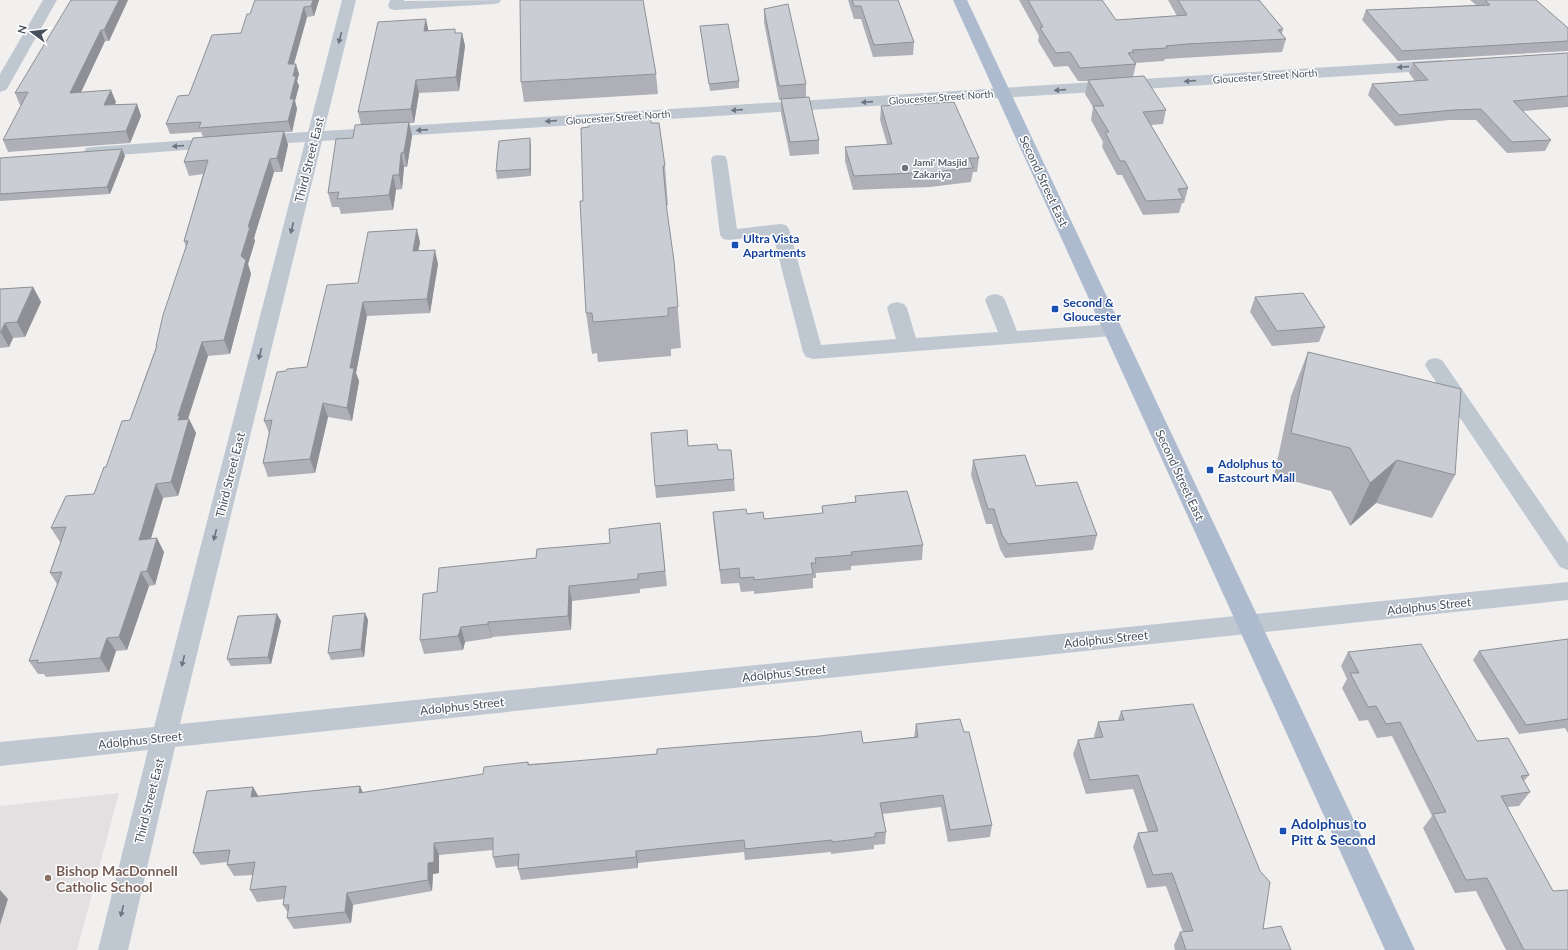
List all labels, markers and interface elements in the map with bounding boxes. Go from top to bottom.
north arrow [12,12,52,52]
text: N [14,24,29,35]
one-way arrow [337,32,343,44]
one-way arrow [1397,64,1409,71]
street label: Gloucester Street North [1212,66,1318,86]
one-way arrow [1184,78,1196,85]
one-way arrow [1054,86,1066,93]
street label: Gloucester Street North [888,87,994,107]
one-way arrow [860,99,873,105]
street label: Gloucester Street North [565,107,671,127]
one-way arrow [730,107,743,113]
street label: Third Street East [291,115,327,204]
one-way arrow [545,118,557,125]
one-way arrow [416,126,428,133]
street label: Second Street East [1016,133,1072,230]
one-way arrow [172,143,184,150]
place label: Jami' Masjid Zakariya [913,156,968,180]
marker: Jami' Masjid Zakariya [900,163,910,173]
one-way arrow [288,222,294,234]
place label: Ultra Vista Apartments [742,231,806,260]
marker: Ultra Vista Apartments [730,240,740,250]
place label: Second & Gloucester [1063,295,1122,324]
marker: Second & Gloucester [1050,304,1060,314]
one-way arrow [257,349,263,361]
street label: Second Street East [1152,427,1208,524]
street label: Third Street East [212,430,248,519]
place label: Adolphus to Eastcourt Mall [1217,456,1295,485]
marker: Adolphus to Eastcourt Mall [1205,465,1215,475]
one-way arrow [212,529,218,541]
street label: Adolphus Street [1386,594,1472,618]
street label: Adolphus Street [1063,627,1149,651]
one-way arrow [180,655,186,667]
street label: Adolphus Street [741,661,827,685]
street label: Adolphus Street [419,694,505,718]
street label: Adolphus Street [97,728,183,752]
street label: Third Street East [131,756,167,845]
place label: Adolphus to Pitt & Second [1290,815,1376,848]
marker: Adolphus to Pitt & Second [1278,826,1288,836]
place label: Bishop MacDonnell Catholic School [56,862,178,895]
marker: Bishop MacDonnell Catholic School [43,873,53,883]
one-way arrow [119,905,125,917]

